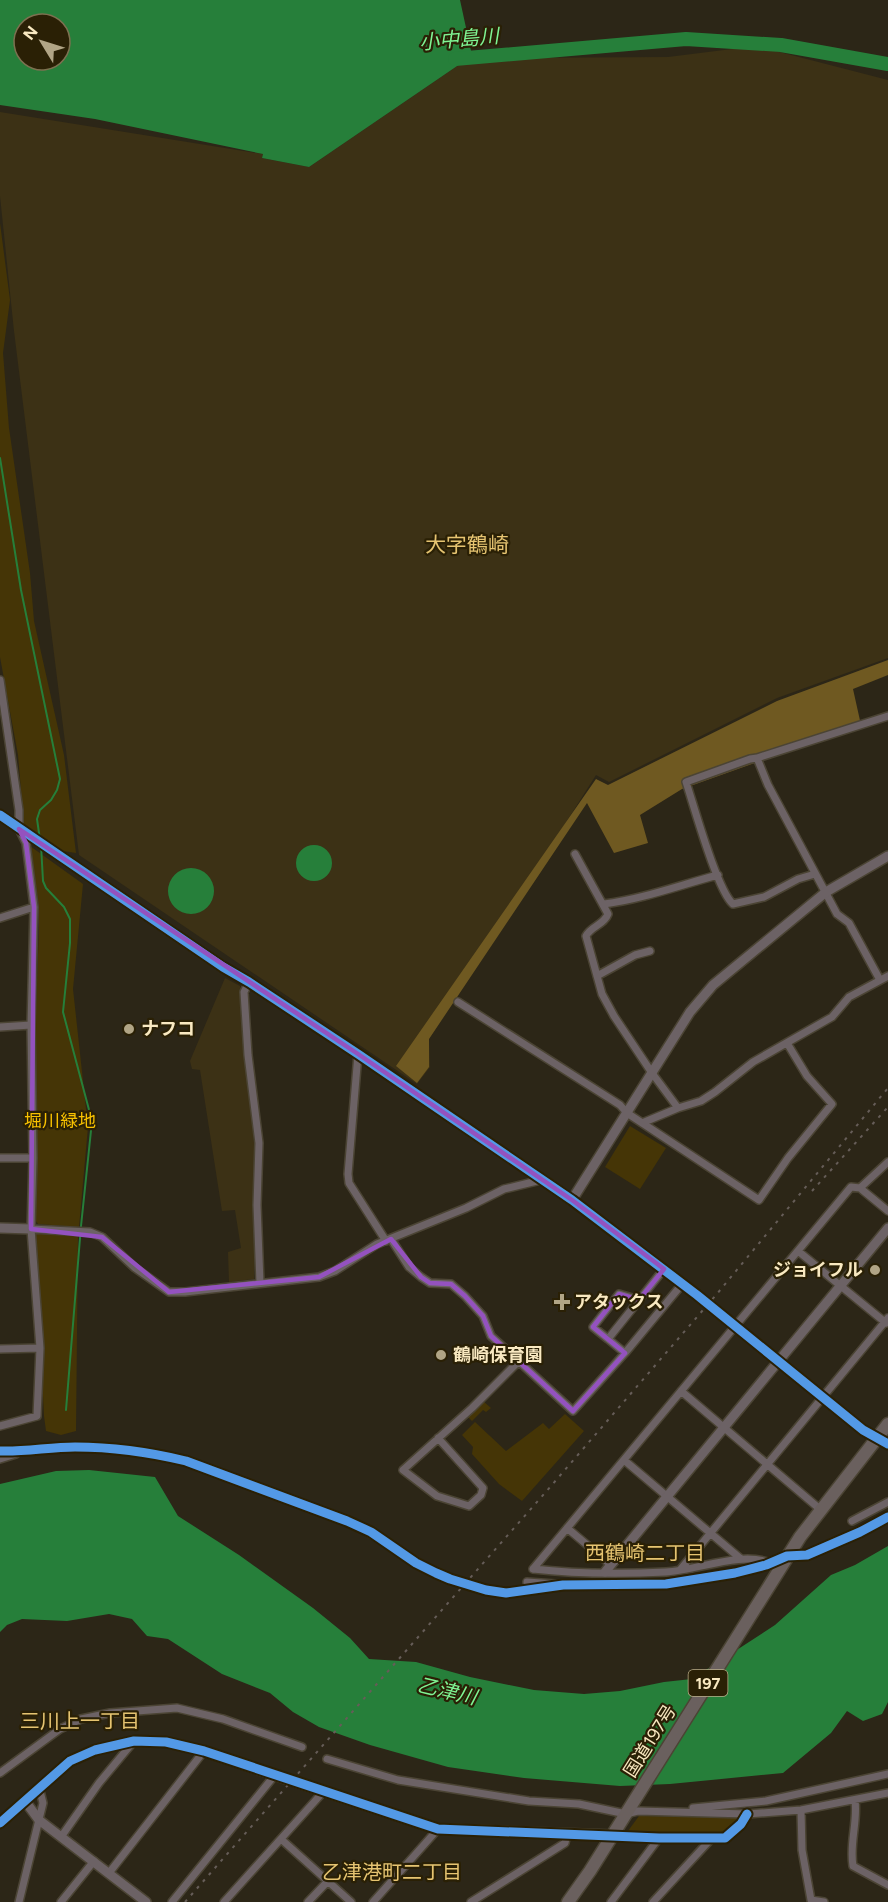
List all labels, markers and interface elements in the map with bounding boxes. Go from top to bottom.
north arrow [12,12,72,72]
text: N [19,22,42,44]
water label: 小中島川 [418,23,502,54]
district label: 大字鶴崎 [425,532,509,557]
place label: ナフコ [141,1018,195,1040]
marker: ナフコ [122,1022,136,1036]
park label: 堀川緑地 [24,1110,96,1132]
place label: ジョイフル [773,1259,863,1281]
marker: ジョイフル [868,1263,882,1277]
place label: アタックス [574,1291,663,1313]
marker: アタックス [555,1295,569,1309]
place label: 鶴崎保育園 [453,1344,543,1366]
marker: 鶴崎保育園 [434,1348,448,1362]
district label: 西鶴崎二丁目 [585,1541,705,1565]
road number: 197 [688,1670,728,1696]
water label: 乙津川 [415,1673,481,1710]
street label: 国道197号 [619,1701,681,1781]
district label: 三川上一丁目 [20,1709,140,1733]
district label: 乙津港町二丁目 [322,1860,462,1884]

